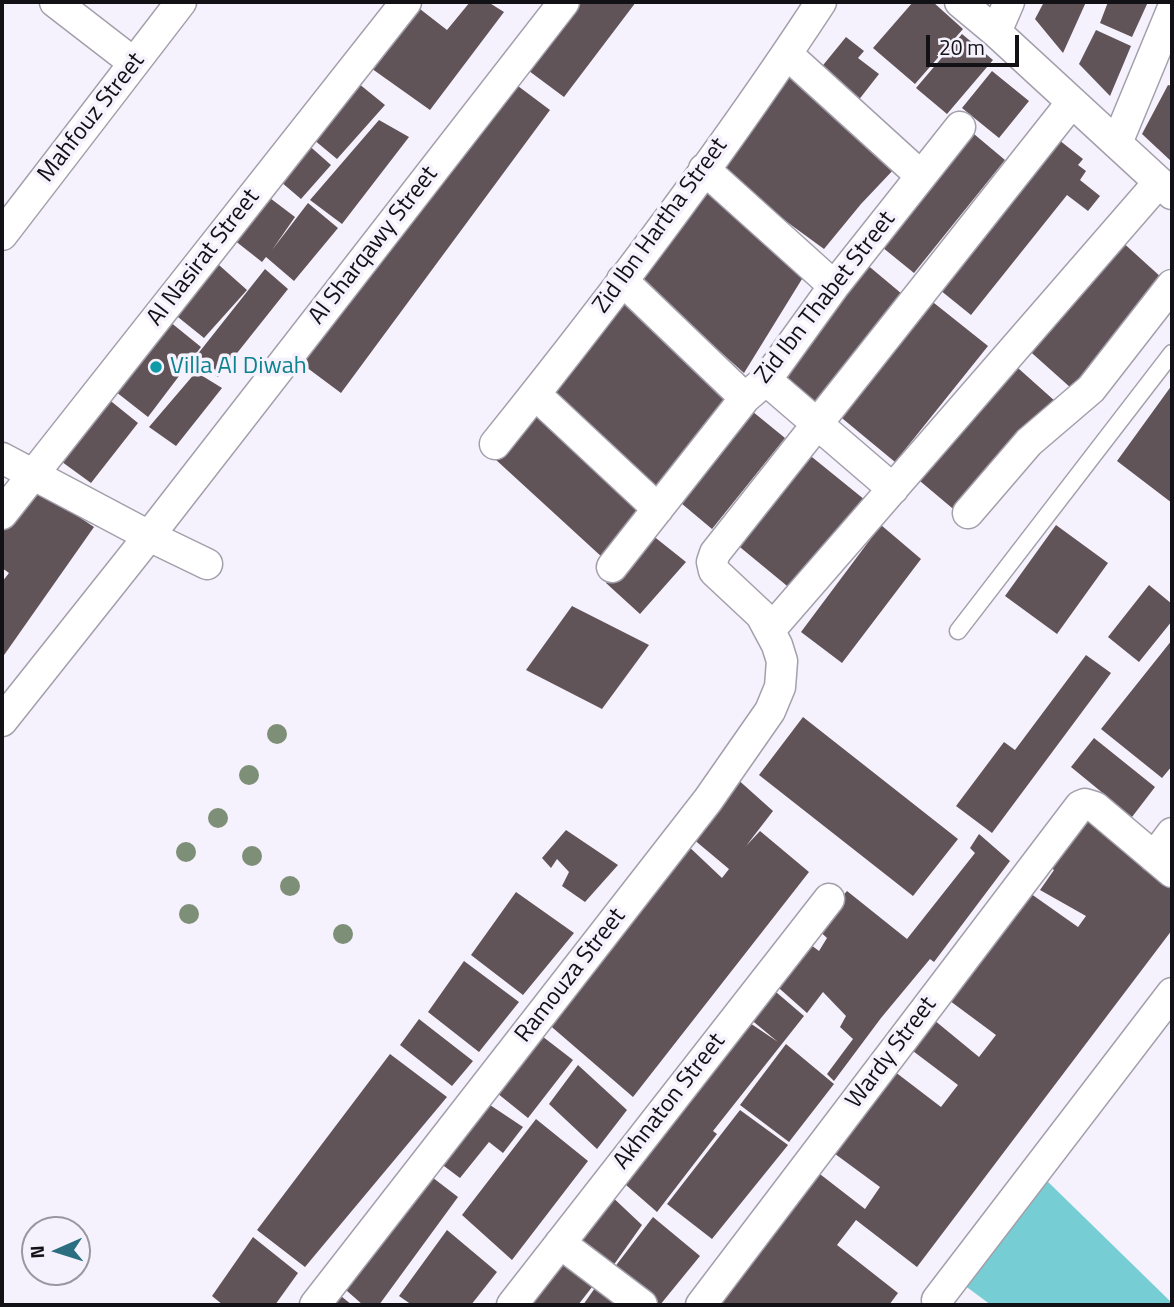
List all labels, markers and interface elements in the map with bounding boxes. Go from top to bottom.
scale bar [929,21,1022,65]
text: 20 m [939,31,985,63]
street label: Mahfouz Street [33,48,151,188]
street label: Zid Ibn Hartha Street [588,133,734,319]
street label: Al Sharqawy Street [303,161,445,331]
street label: Al Nasirat Street [142,184,266,332]
street label: Zid Ibn Thabet Street [750,206,902,390]
place label: Villa Al Diwah [170,353,307,381]
marker: Villa Al Diwah [148,359,164,375]
street label: Ramouza Street [510,903,632,1049]
street label: Wardy Street [841,991,943,1115]
street label: Akhnaton Street [608,1028,732,1176]
north arrow [21,1216,91,1286]
text: N [22,1245,51,1259]

